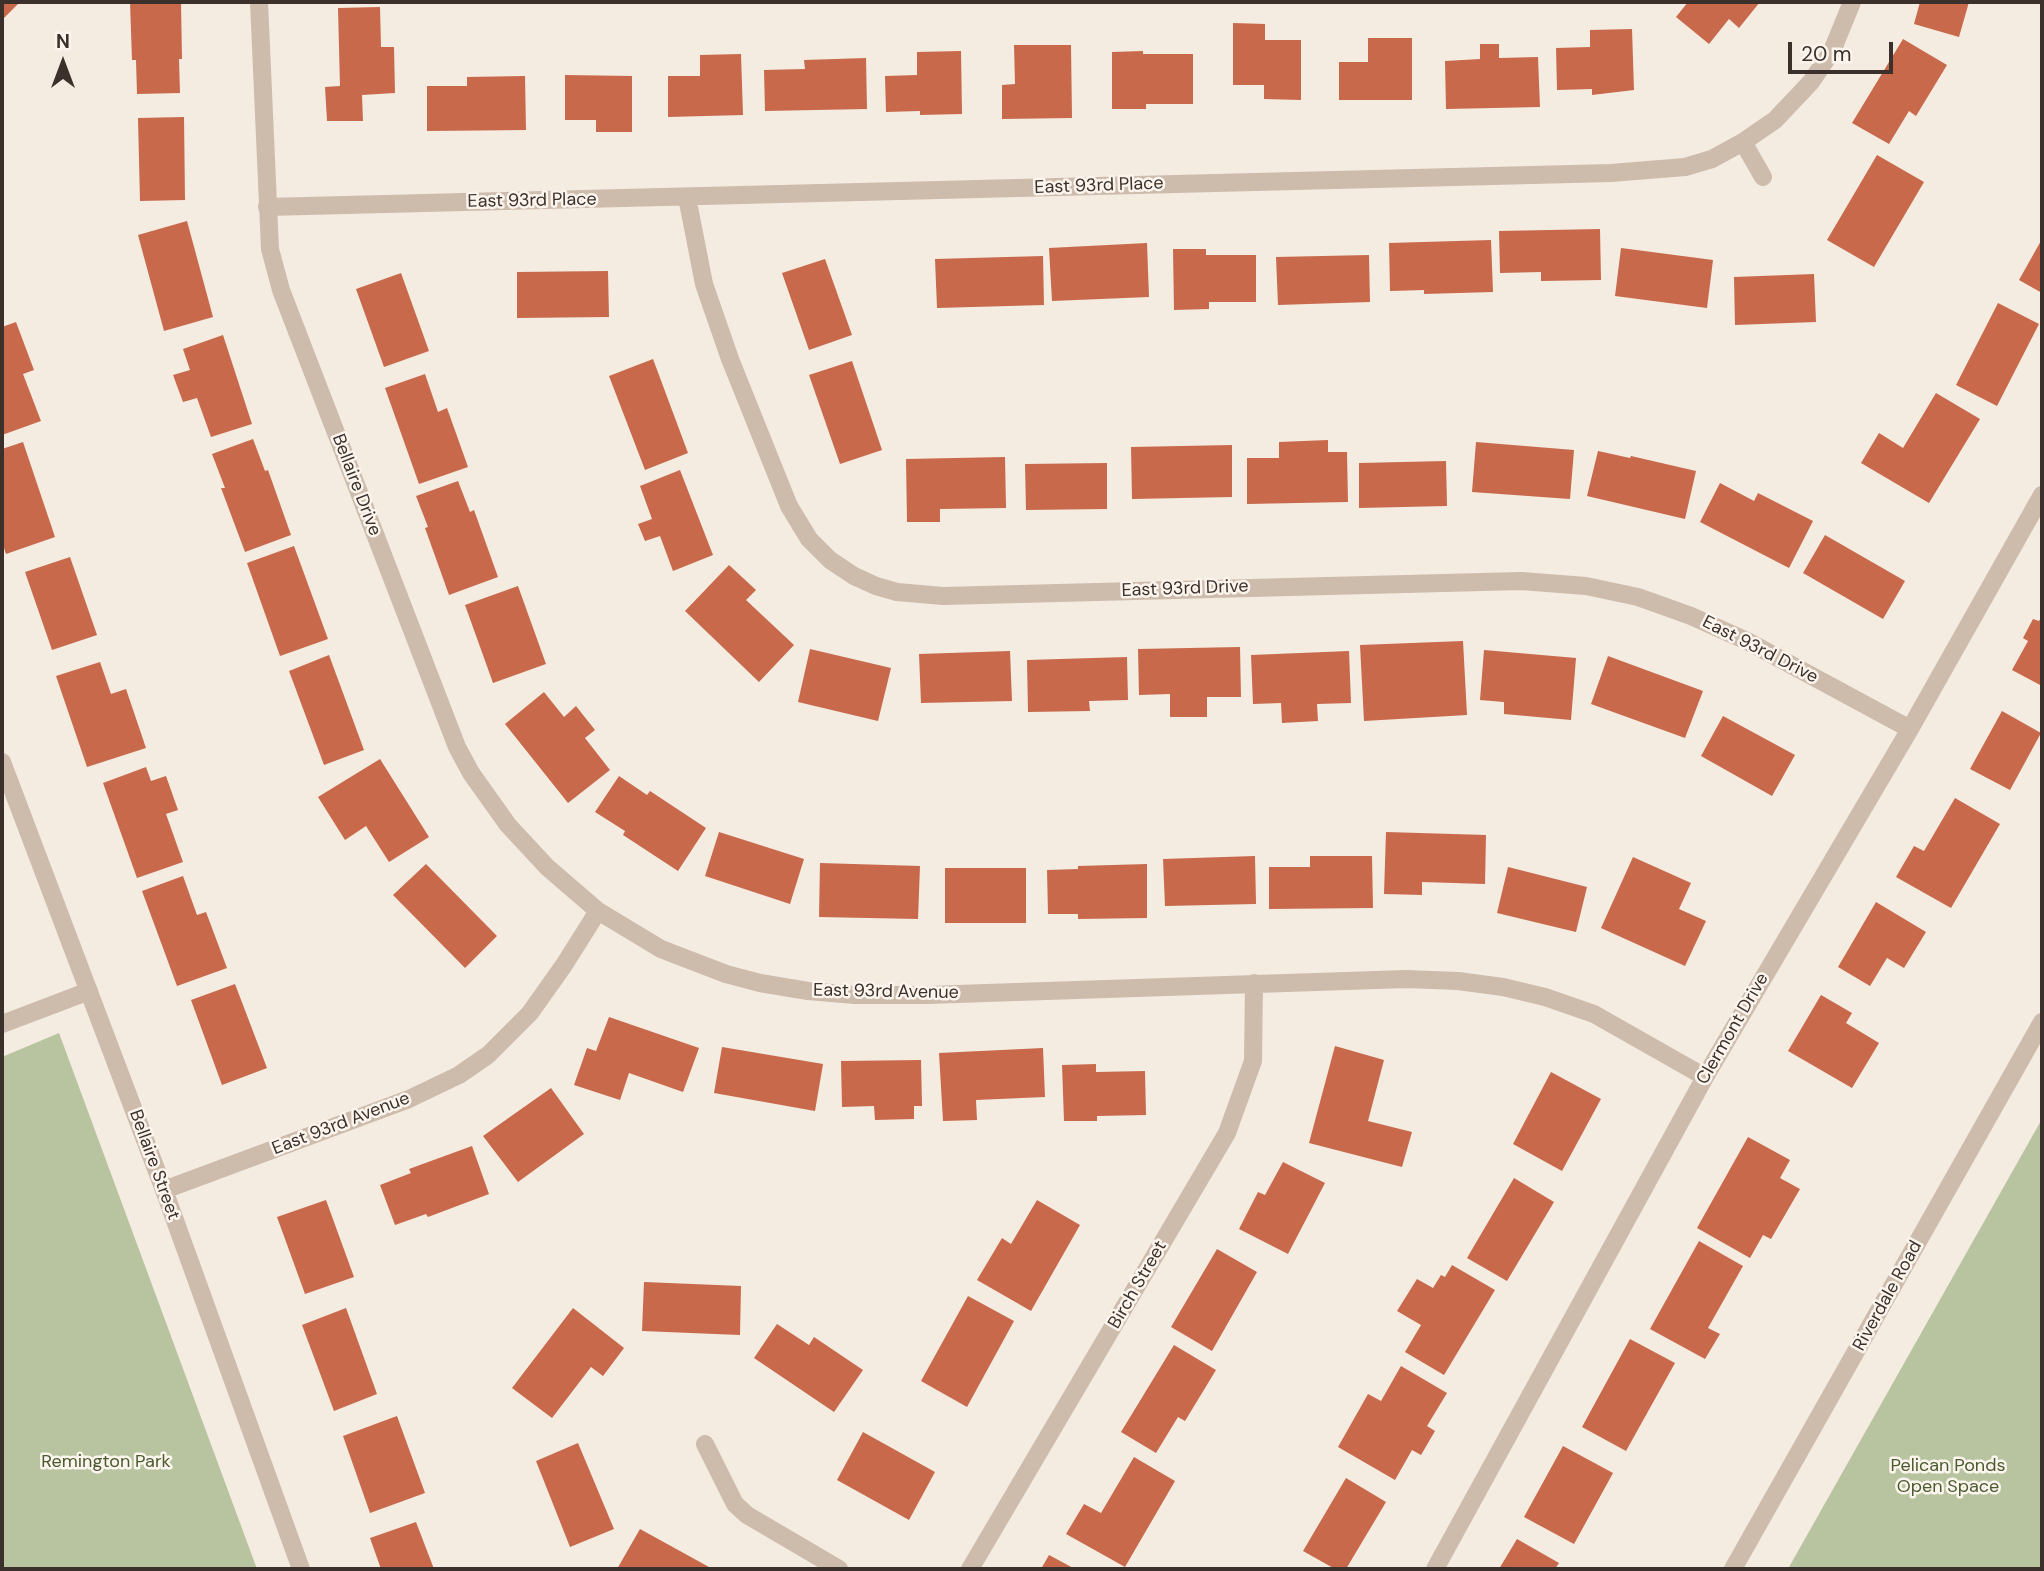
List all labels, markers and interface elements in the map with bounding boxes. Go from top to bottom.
north arrow [28,28,98,98]
scale bar [1792,28,1897,72]
text: N [56,29,70,54]
text: 20 m [1801,40,1852,68]
street label: East 93rd Place [1034,173,1164,199]
street label: East 93rd Place [467,189,597,213]
street label: Bellaire Drive [327,431,385,539]
street label: East 93rd Drive [1121,576,1249,602]
street label: East 93rd Drive [1698,612,1822,688]
street label: Clermont Drive [1692,969,1774,1089]
street label: East 93rd Avenue [813,980,959,1004]
street label: East 93rd Avenue [269,1088,413,1160]
street label: Bellaire Street [124,1107,184,1223]
street label: Birch Street [1104,1237,1172,1333]
street label: Riverdale Road [1849,1237,1927,1355]
park label: Remington Park [41,1451,171,1473]
park label: Pelican Ponds Open Space [1891,1455,2005,1498]

